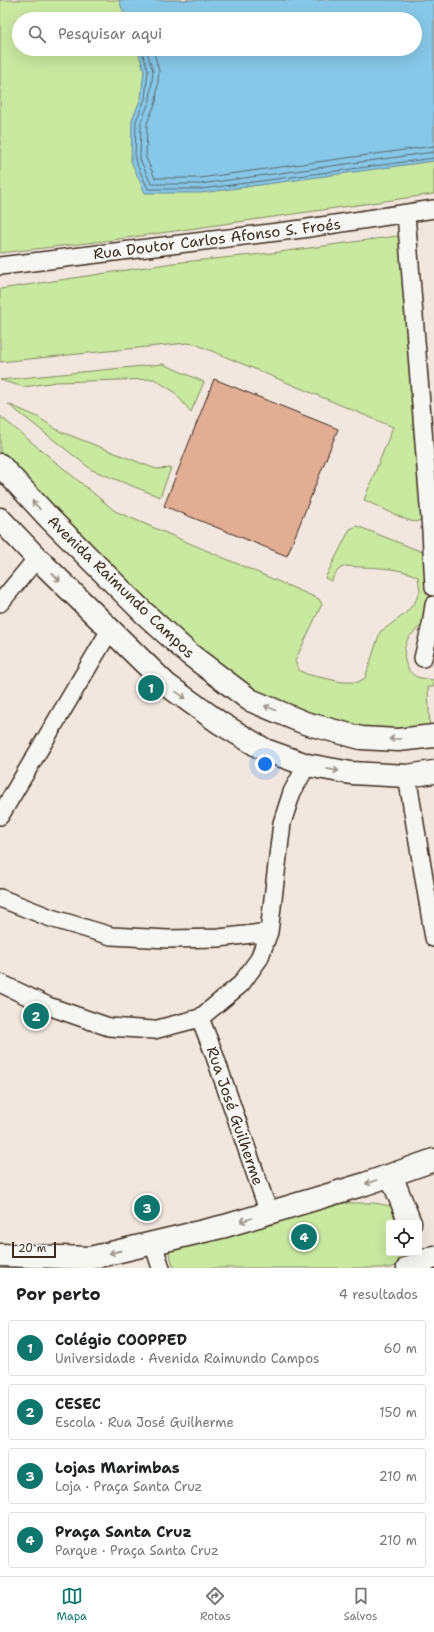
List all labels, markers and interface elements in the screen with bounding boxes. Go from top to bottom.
search box [12,12,422,56]
icon: search [26,23,48,45]
text: Pesquisar aqui [58,24,162,44]
street label: Rua Doutor Carlos Afonso S. Froés [92,214,342,264]
one-way arrow [32,499,41,510]
street label: Avenida Raimundo Campos [43,511,199,663]
one-way arrow [51,572,61,582]
pin: 1 [138,673,164,703]
one-way arrow [175,691,186,699]
one-way arrow [265,704,277,712]
one-way arrow [389,735,402,743]
your location [255,754,275,774]
one-way arrow [327,766,340,774]
pin: 2 [23,1001,49,1031]
street label: Rua José Guilherme [202,1044,268,1188]
one-way arrow [364,1179,377,1186]
pin: 3 [134,1193,160,1223]
one-way arrow [240,1217,253,1224]
map controls [386,1220,422,1256]
button: locate [386,1220,422,1256]
pin: 4 [291,1222,317,1252]
scale bar [12,1240,56,1259]
text: 20 m [18,1241,46,1256]
one-way arrow [109,1249,122,1257]
text: Por perto [16,1283,101,1305]
text: 4 resultados [339,1286,418,1303]
text: Colégio COOPPED [55,1330,187,1350]
text: 1 [27,1340,33,1357]
text: 60 m [384,1340,417,1357]
text: Universidade · Avenida Raimundo Campos [55,1350,319,1367]
text: CESEC [55,1394,101,1414]
text: 2 [25,1404,35,1421]
text: 150 m [379,1404,417,1421]
text: Escola · Rua José Guilherme [55,1414,234,1431]
text: Lojas Marimbas [55,1458,180,1478]
text: 3 [25,1468,35,1485]
text: 210 m [379,1468,417,1485]
text: Loja · Praça Santa Cruz [55,1478,202,1495]
text: Praça Santa Cruz [55,1522,192,1542]
text: 4 [25,1532,35,1549]
text: 210 m [379,1532,417,1549]
text: Parque · Praça Santa Cruz [55,1542,219,1559]
tab: Mapa [57,1585,87,1624]
tab: Rotas [200,1585,231,1624]
tab: Salvos [344,1585,377,1624]

